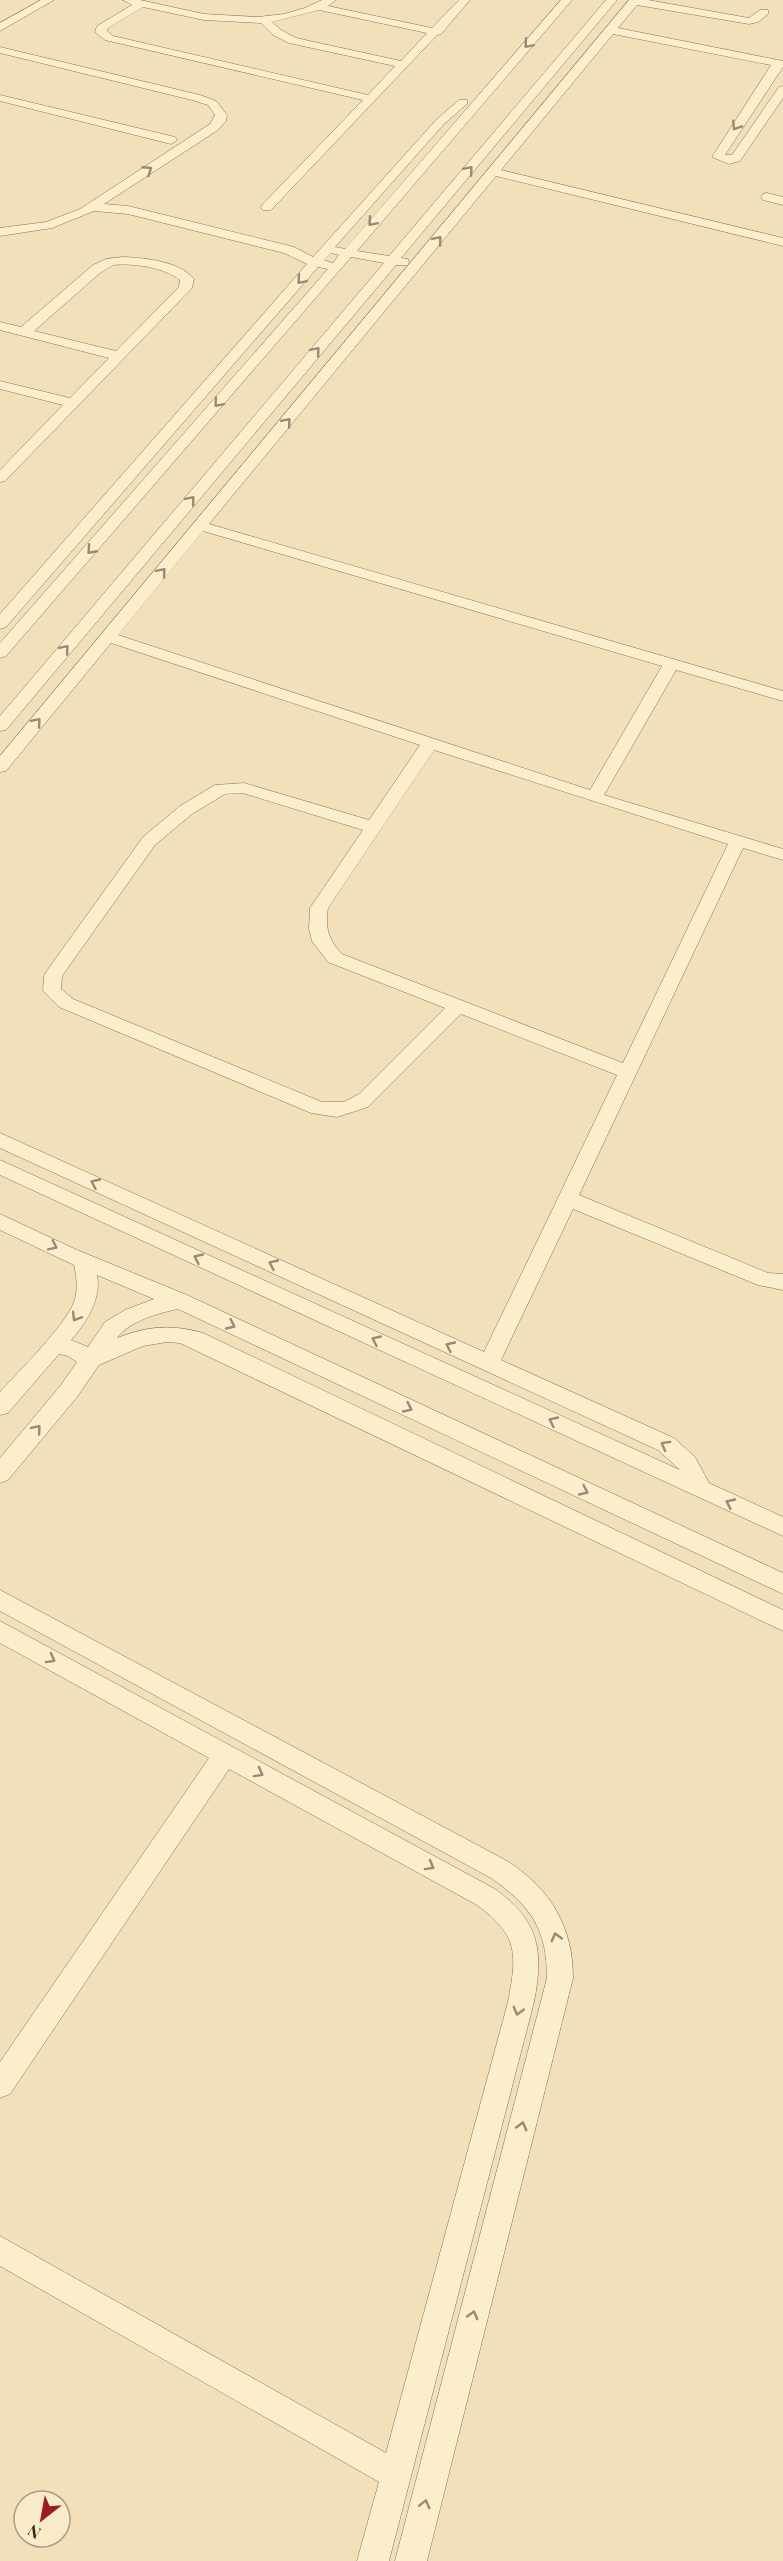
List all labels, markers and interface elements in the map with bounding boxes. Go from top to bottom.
one-way arrow [524,37,535,48]
one-way arrow [733,120,744,131]
one-way arrow [141,166,152,177]
one-way arrow [462,166,473,177]
one-way arrow [368,215,379,226]
one-way arrow [431,236,442,247]
one-way arrow [297,273,308,284]
one-way arrow [309,347,320,358]
one-way arrow [215,396,226,407]
one-way arrow [280,418,291,429]
one-way arrow [183,496,194,507]
one-way arrow [87,544,98,554]
one-way arrow [155,568,166,579]
one-way arrow [58,645,69,656]
one-way arrow [30,718,41,729]
one-way arrow [91,1179,102,1191]
one-way arrow [46,1239,57,1251]
one-way arrow [194,1253,205,1265]
one-way arrow [268,1260,279,1272]
one-way arrow [72,1311,83,1321]
one-way arrow [225,1318,236,1330]
one-way arrow [371,1335,382,1347]
one-way arrow [445,1341,456,1353]
one-way arrow [401,1400,412,1412]
one-way arrow [548,1417,559,1429]
one-way arrow [30,1425,41,1436]
one-way arrow [661,1441,671,1452]
one-way arrow [578,1483,589,1495]
one-way arrow [725,1498,736,1510]
one-way arrow [45,1652,56,1663]
one-way arrow [253,1766,264,1777]
one-way arrow [424,1859,435,1870]
one-way arrow [551,1932,563,1943]
one-way arrow [513,2006,525,2016]
one-way arrow [514,2122,527,2132]
one-way arrow [466,2310,478,2321]
north arrow [12,2489,72,2549]
one-way arrow [418,2499,431,2509]
text: N [23,2520,44,2544]

